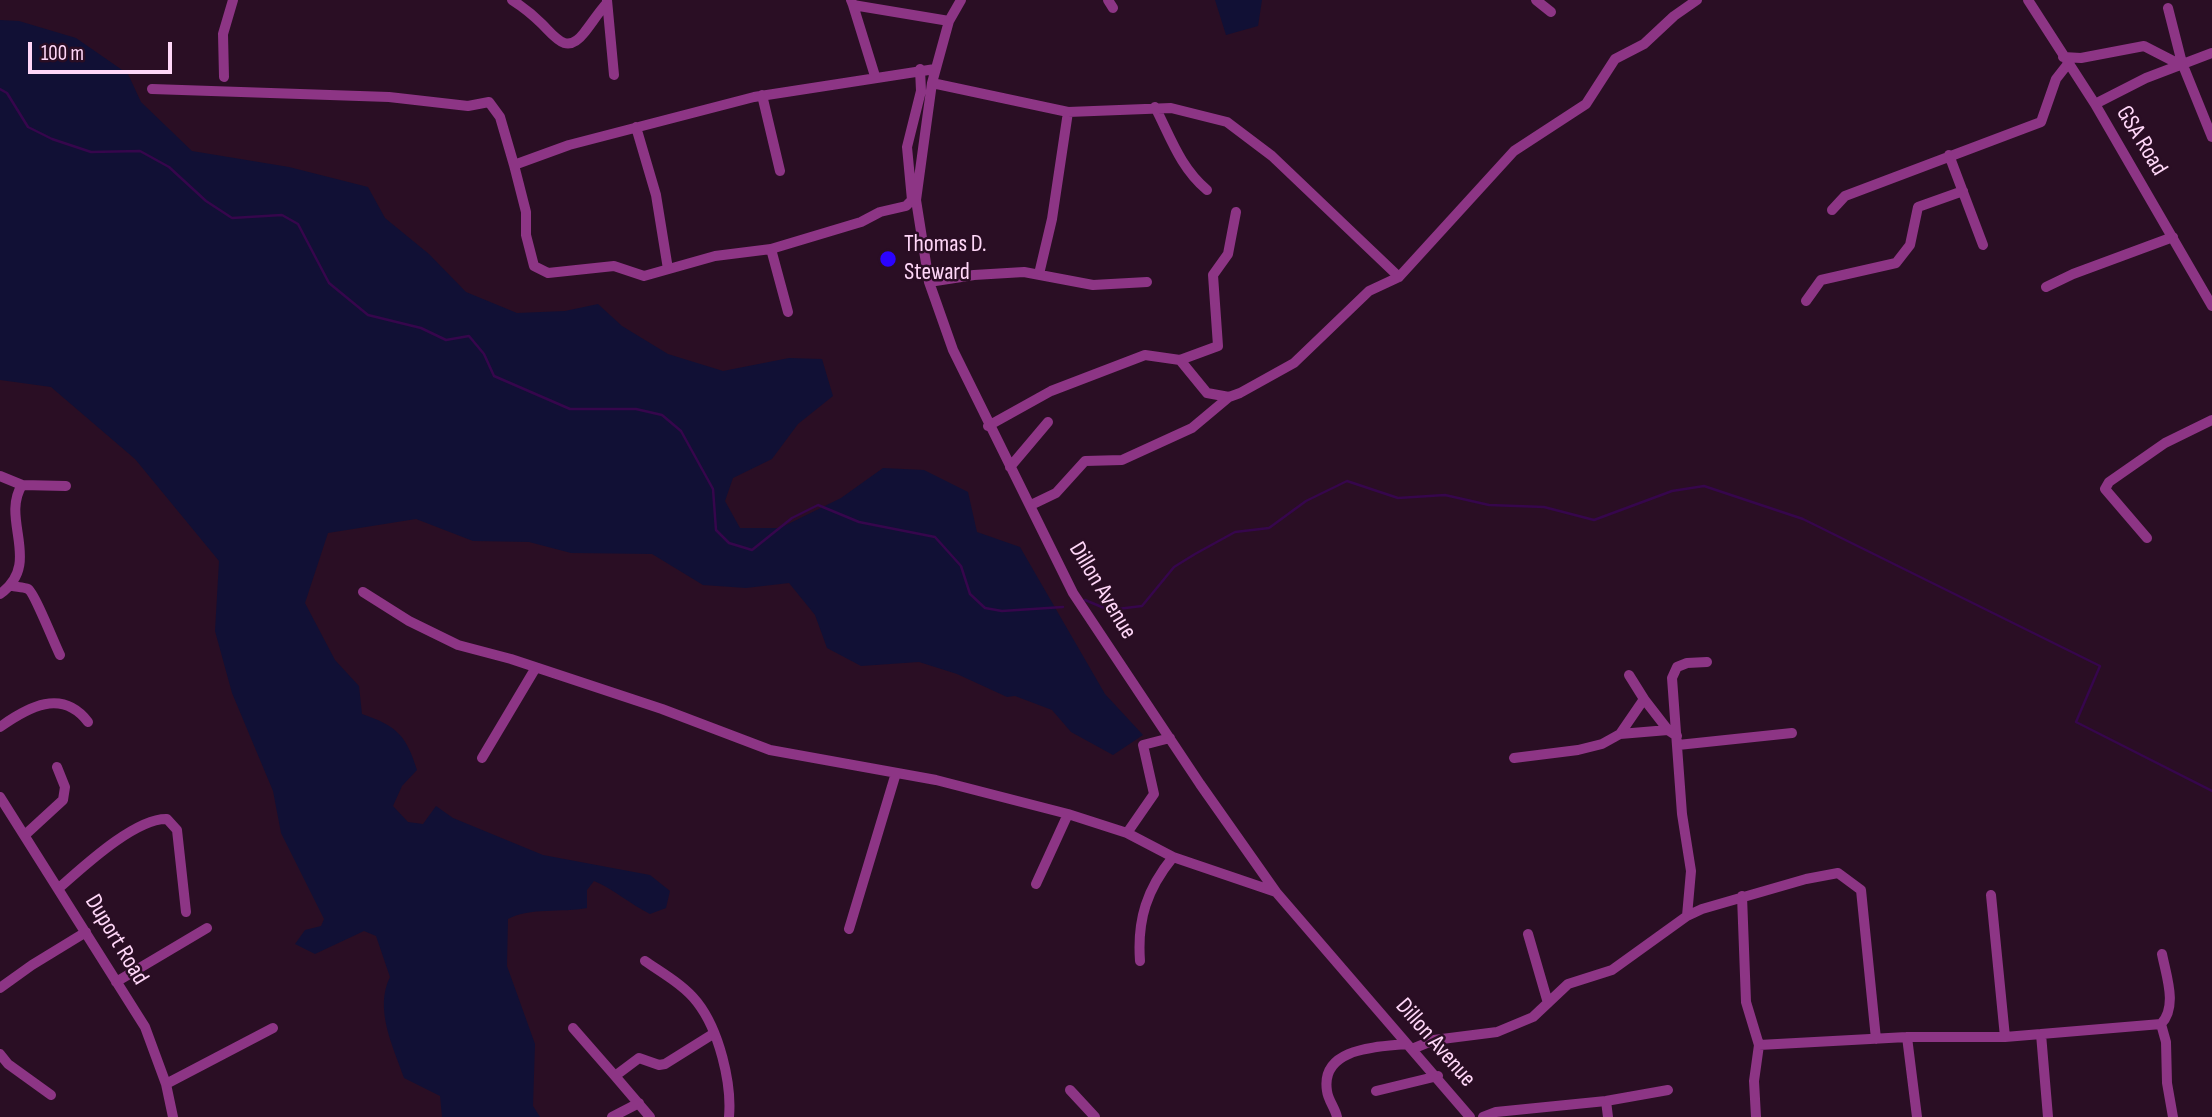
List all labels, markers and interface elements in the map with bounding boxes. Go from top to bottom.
scale bar [32,28,175,72]
text: 100 m [41,41,84,66]
street label: GSA Road [2109,101,2173,181]
place label: Thomas D. Steward [904,231,987,287]
marker: Thomas D. Steward [878,249,898,269]
street label: Dillon Avenue [1062,537,1142,645]
street label: Duport Road [78,890,154,990]
street label: Dillon Avenue [1389,993,1481,1093]

